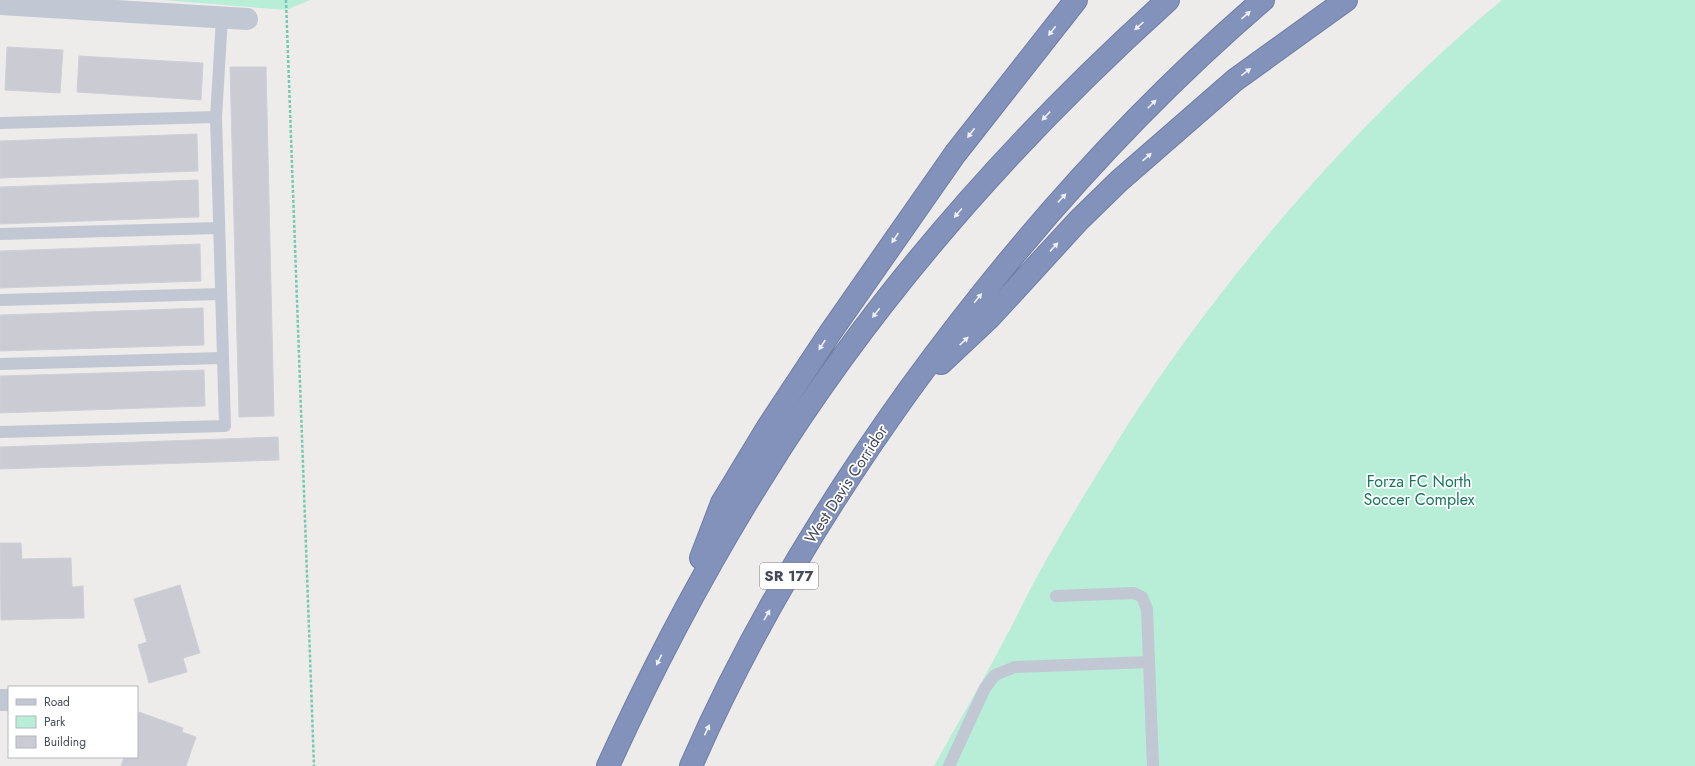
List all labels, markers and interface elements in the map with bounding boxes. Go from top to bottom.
one-way arrow [1241,10,1251,19]
one-way arrow [1134,21,1144,31]
one-way arrow [1047,25,1056,36]
one-way arrow [1240,68,1251,76]
one-way arrow [1147,99,1156,109]
one-way arrow [1041,111,1050,122]
one-way arrow [967,127,976,138]
one-way arrow [1142,152,1152,161]
one-way arrow [1057,193,1067,203]
one-way arrow [954,207,963,218]
one-way arrow [891,233,899,243]
one-way arrow [1049,242,1058,252]
one-way arrow [974,292,983,303]
one-way arrow [872,308,880,319]
one-way arrow [959,336,969,346]
one-way arrow [818,340,826,351]
street label: West Davis Corridor [799,420,893,548]
park label: Forza FC North Soccer Complex [1363,470,1475,511]
road number: SR 177 [760,563,818,589]
one-way arrow [763,609,770,621]
one-way arrow [656,654,662,666]
legend [8,686,138,758]
text: Road [44,693,70,711]
text: Park [44,713,66,731]
one-way arrow [704,725,710,736]
text: Building [44,733,86,751]

